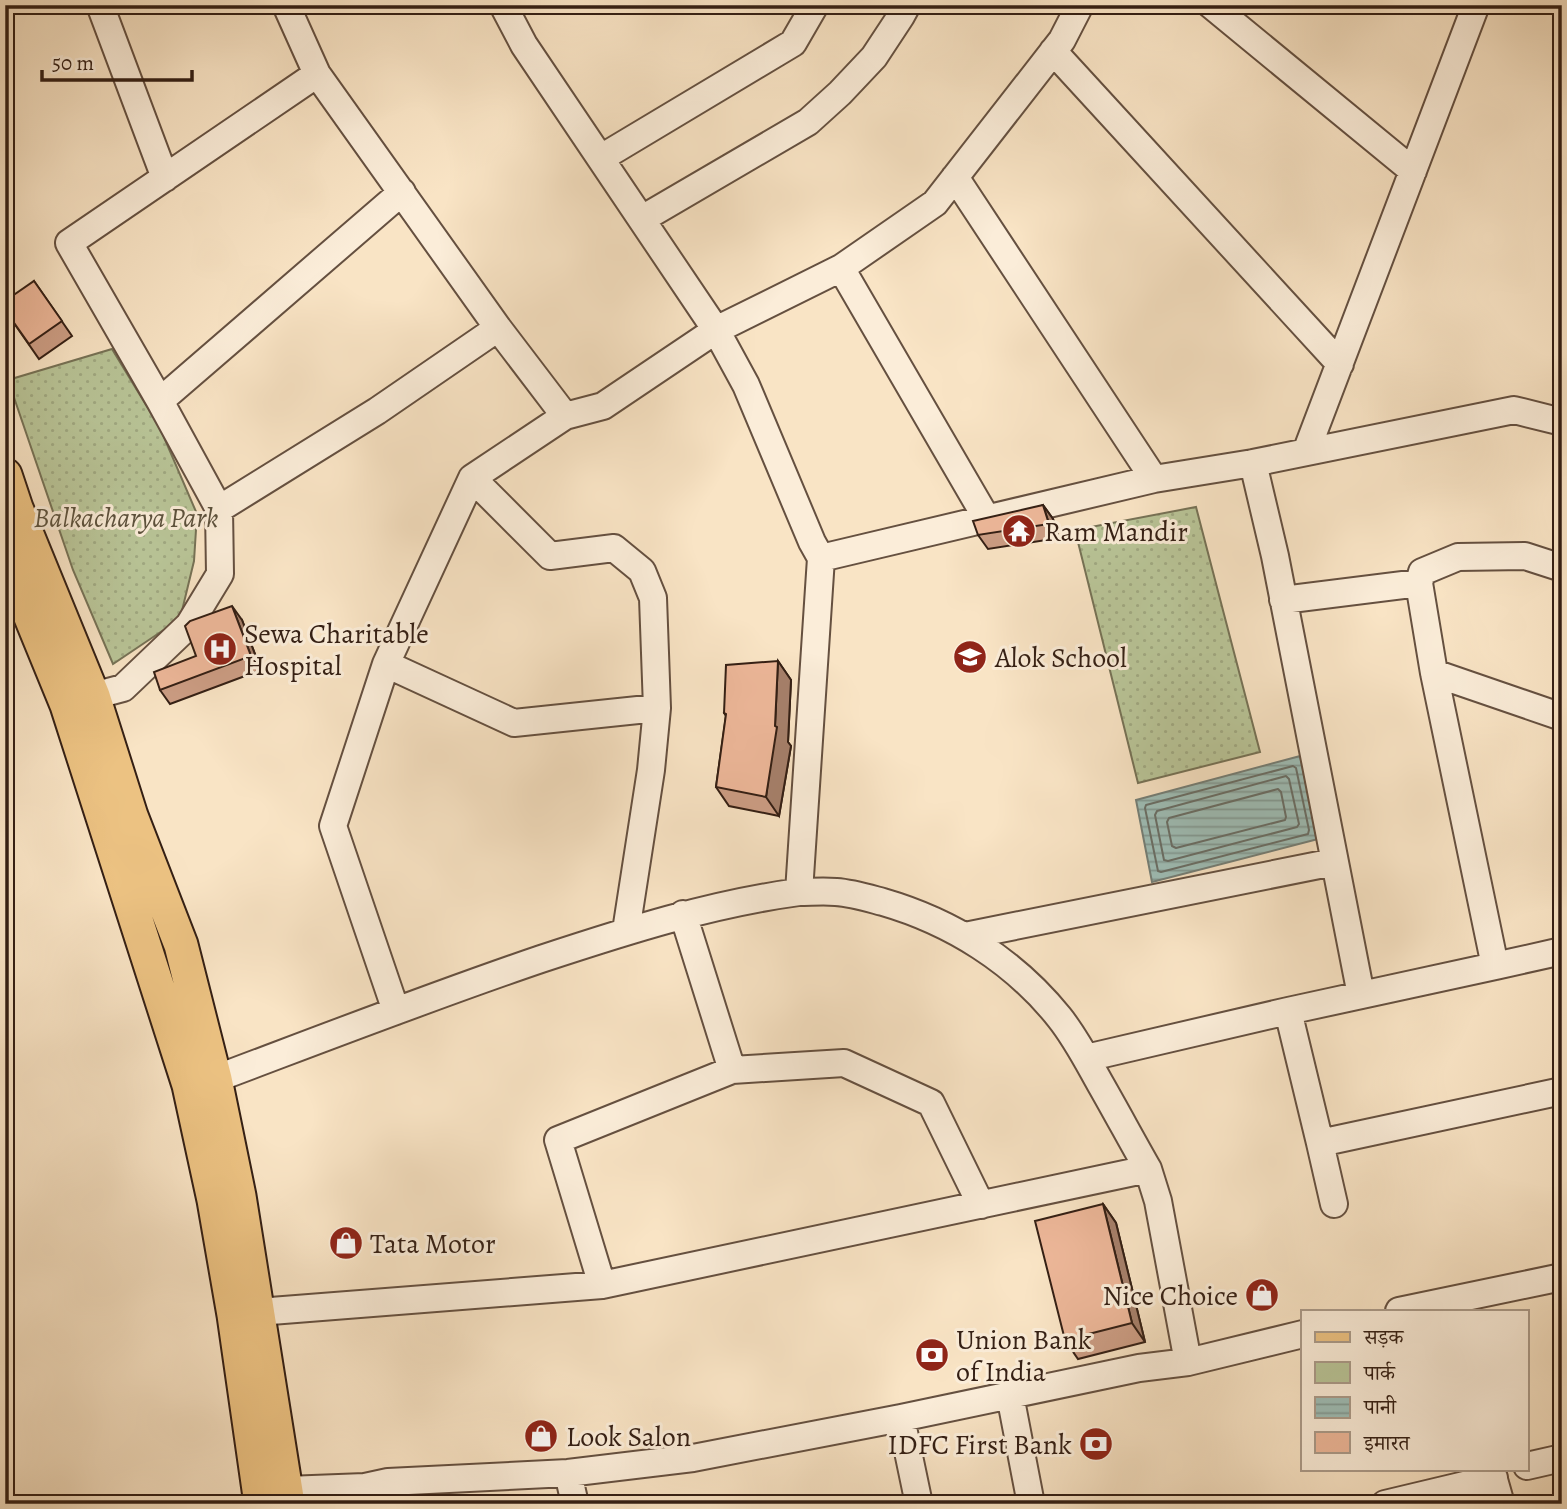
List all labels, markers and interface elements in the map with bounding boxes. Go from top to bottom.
scale bar [42,38,192,82]
text: 50 m [52,49,94,77]
park label: Balkacharya Park [34,499,218,537]
temple icon: Ram Mandir [1000,512,1038,550]
place label: Ram Mandir [1044,513,1188,551]
place label: Sewa Charitable Hospital [244,615,429,685]
hospital icon: Sewa Charitable Hospital [201,630,239,668]
school or university icon: Alok School [951,638,989,676]
place label: Alok School [994,639,1127,677]
shop icon: Tata Motor [327,1224,365,1262]
place label: Tata Motor [370,1225,496,1263]
shop icon: Nice Choice [1243,1276,1281,1314]
place label: Nice Choice [1102,1277,1238,1315]
legend [1301,1310,1528,1470]
place label: Union Bank of India [956,1321,1092,1391]
text: सड़क [1363,1323,1404,1351]
bank icon: Union Bank of India [913,1336,951,1374]
text: पार्क [1363,1359,1396,1387]
text: पानी [1363,1393,1397,1421]
shop icon: Look Salon [522,1417,560,1455]
place label: Look Salon [566,1418,691,1456]
bank icon: IDFC First Bank [1077,1425,1115,1463]
place label: IDFC First Bank [888,1426,1072,1464]
text: इमारत [1363,1429,1411,1457]

